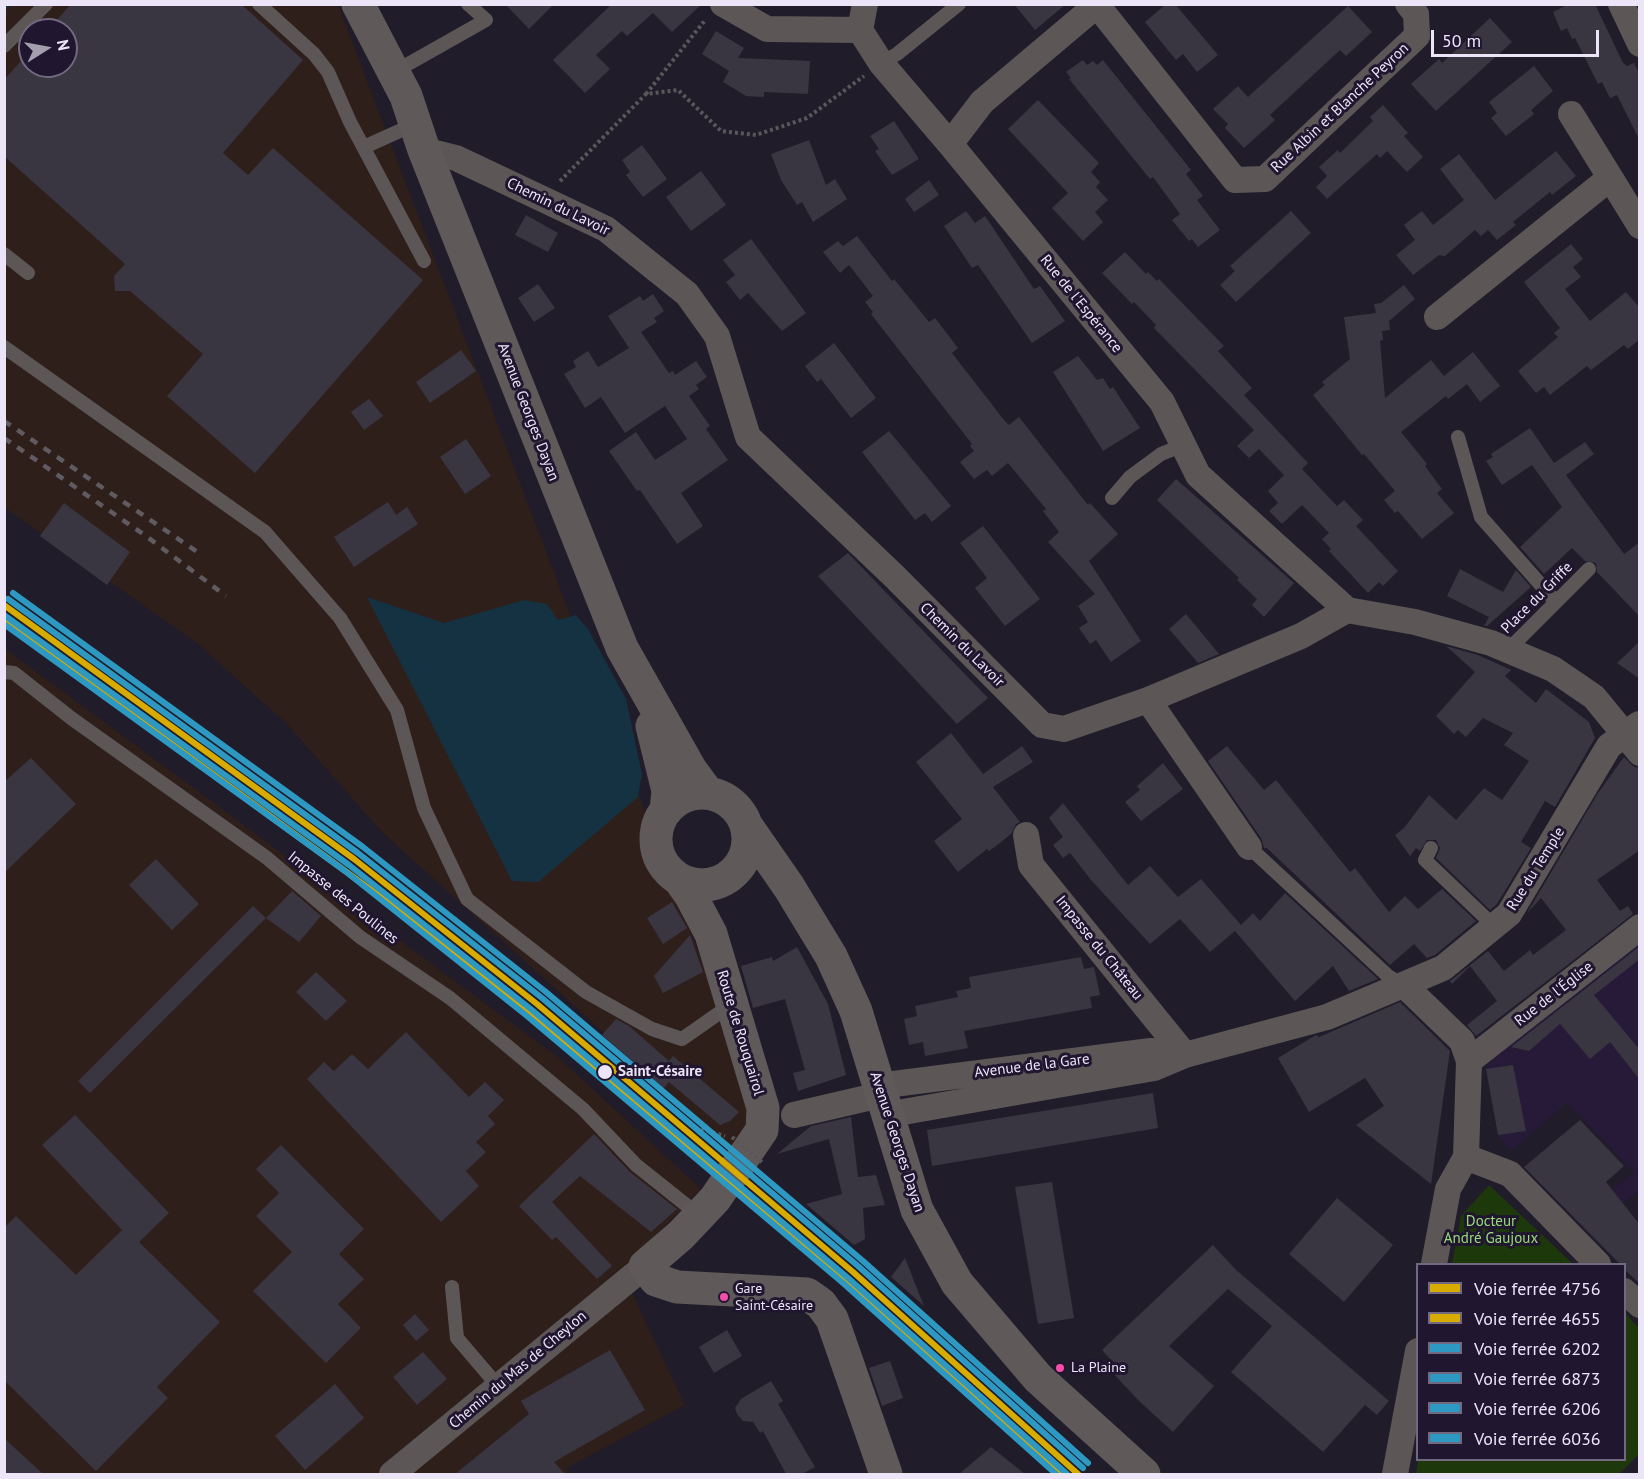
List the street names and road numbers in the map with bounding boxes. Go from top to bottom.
street label: Rue Albin et Blanche Peyron [1267,40,1413,176]
street label: Chemin du Lavoir [504,174,612,240]
street label: Rue de l'Espérance [1036,251,1126,357]
street label: Avenue Georges Dayan [493,340,563,484]
street label: Place du Griffe [1497,558,1577,638]
street label: Chemin du Lavoir [916,599,1008,691]
street label: Rue du Temple [1503,824,1569,914]
street label: Impasse des Poulines [284,848,402,948]
street label: Impasse du Château [1051,892,1147,1004]
street label: Rue de l'Église [1511,958,1597,1030]
street label: Route de Rouquairol [712,968,768,1098]
street label: Avenue de la Gare [973,1050,1091,1082]
street label: Avenue Georges Dayan [866,1070,928,1214]
street label: Chemin du Mas de Cheylon [446,1307,590,1433]

